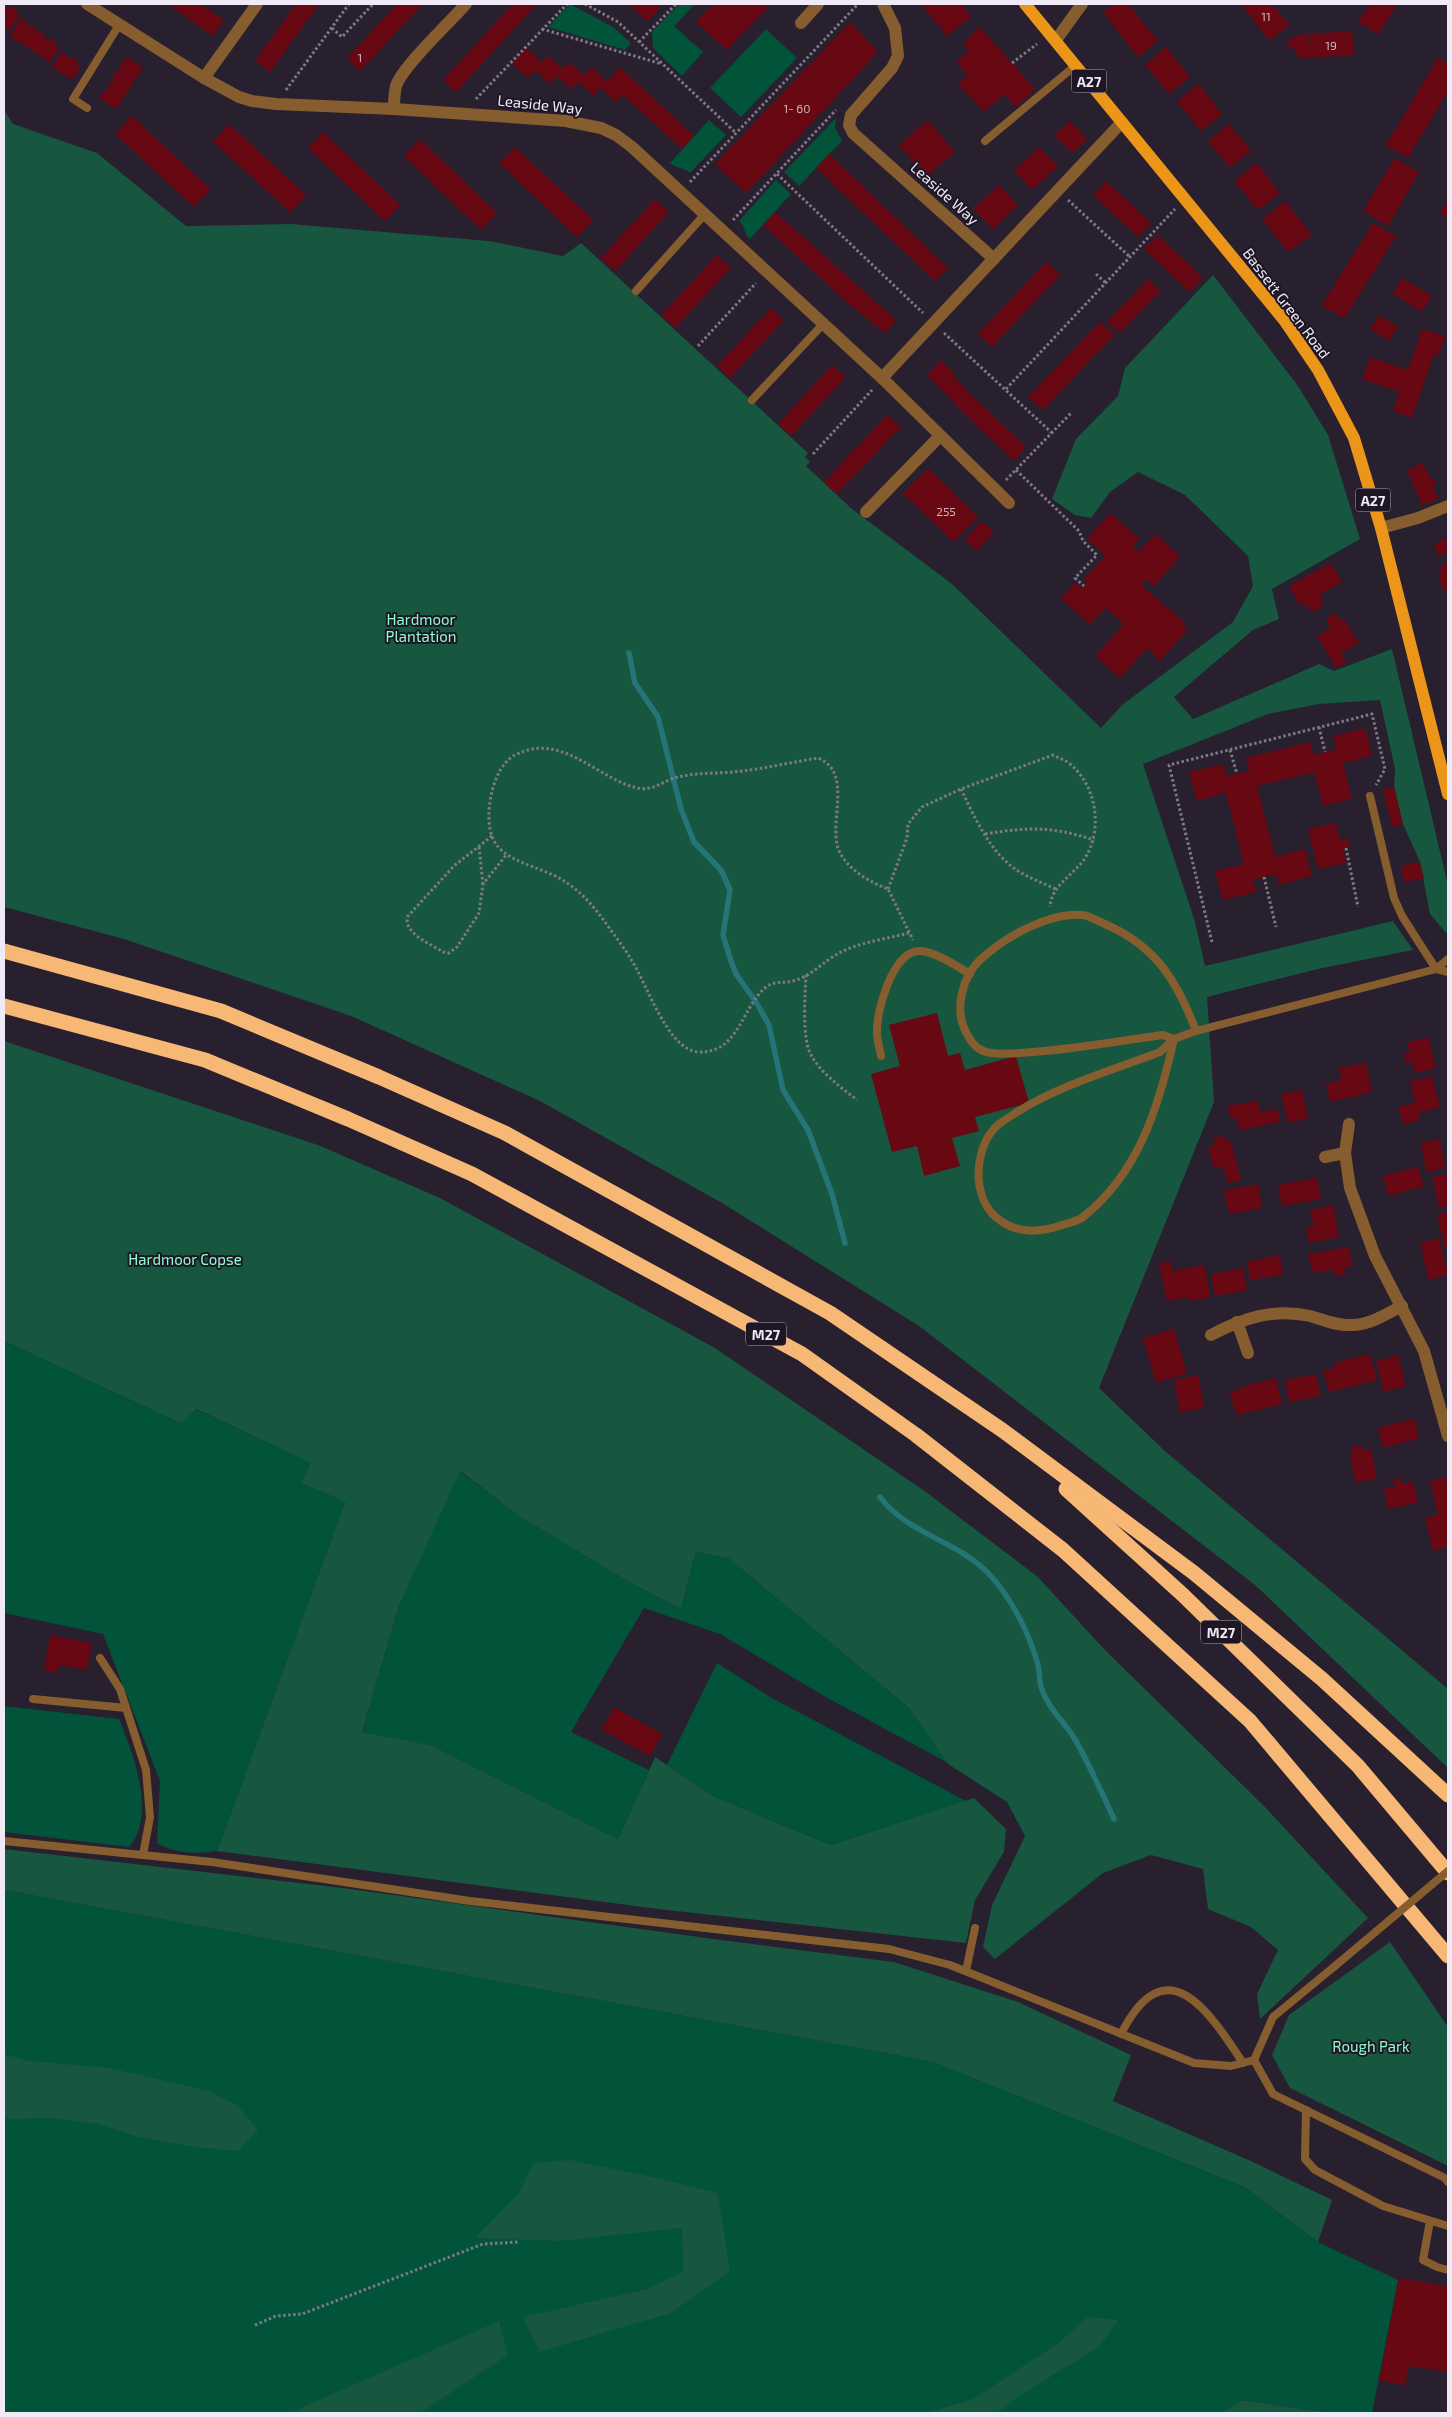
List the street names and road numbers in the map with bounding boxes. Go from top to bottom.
road number: A27 [1072,70,1106,92]
street label: Leaside Way [497,91,583,117]
street label: Leaside Way [907,158,983,228]
street label: Bassett Green Road [1240,244,1334,362]
road number: A27 [1356,488,1390,512]
road number: M27 [746,1322,786,1346]
road number: M27 [1201,1620,1241,1644]

